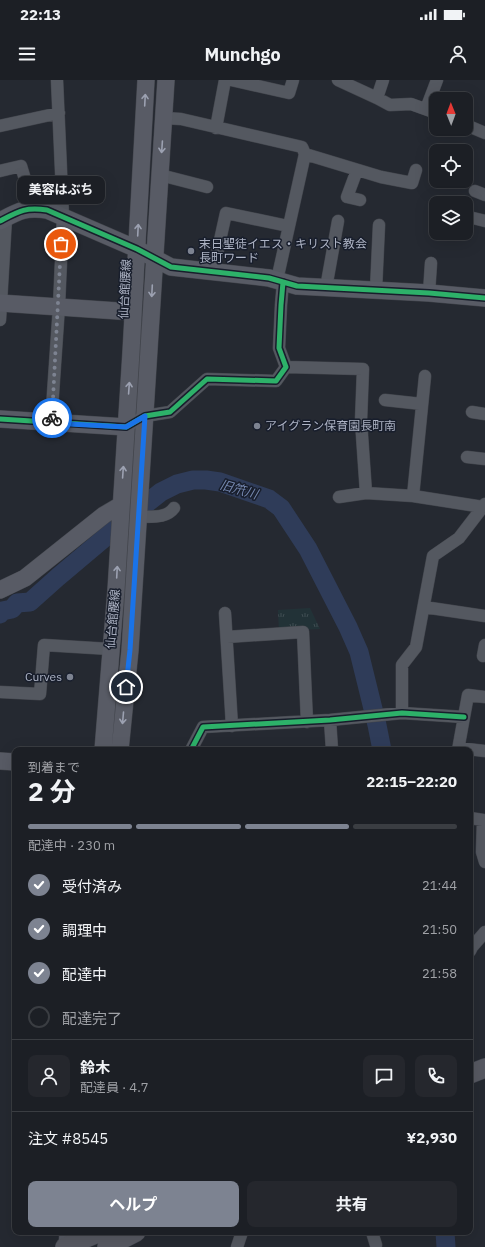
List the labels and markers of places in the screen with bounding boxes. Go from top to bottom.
callout: 美容はぶち [17,176,105,204]
pin [44,227,78,261]
place label: 末日聖徒イエス・キリスト教会 長町ワード [199,236,367,265]
marker: 末日聖徒イエス・キリスト教会 長町ワード [186,246,196,256]
place label: アイグラン保育園長町南 [265,418,396,433]
marker: アイグラン保育園長町南 [252,421,262,431]
place label: Curves [25,669,62,684]
pin [109,670,143,704]
marker: Curves [65,672,75,682]

